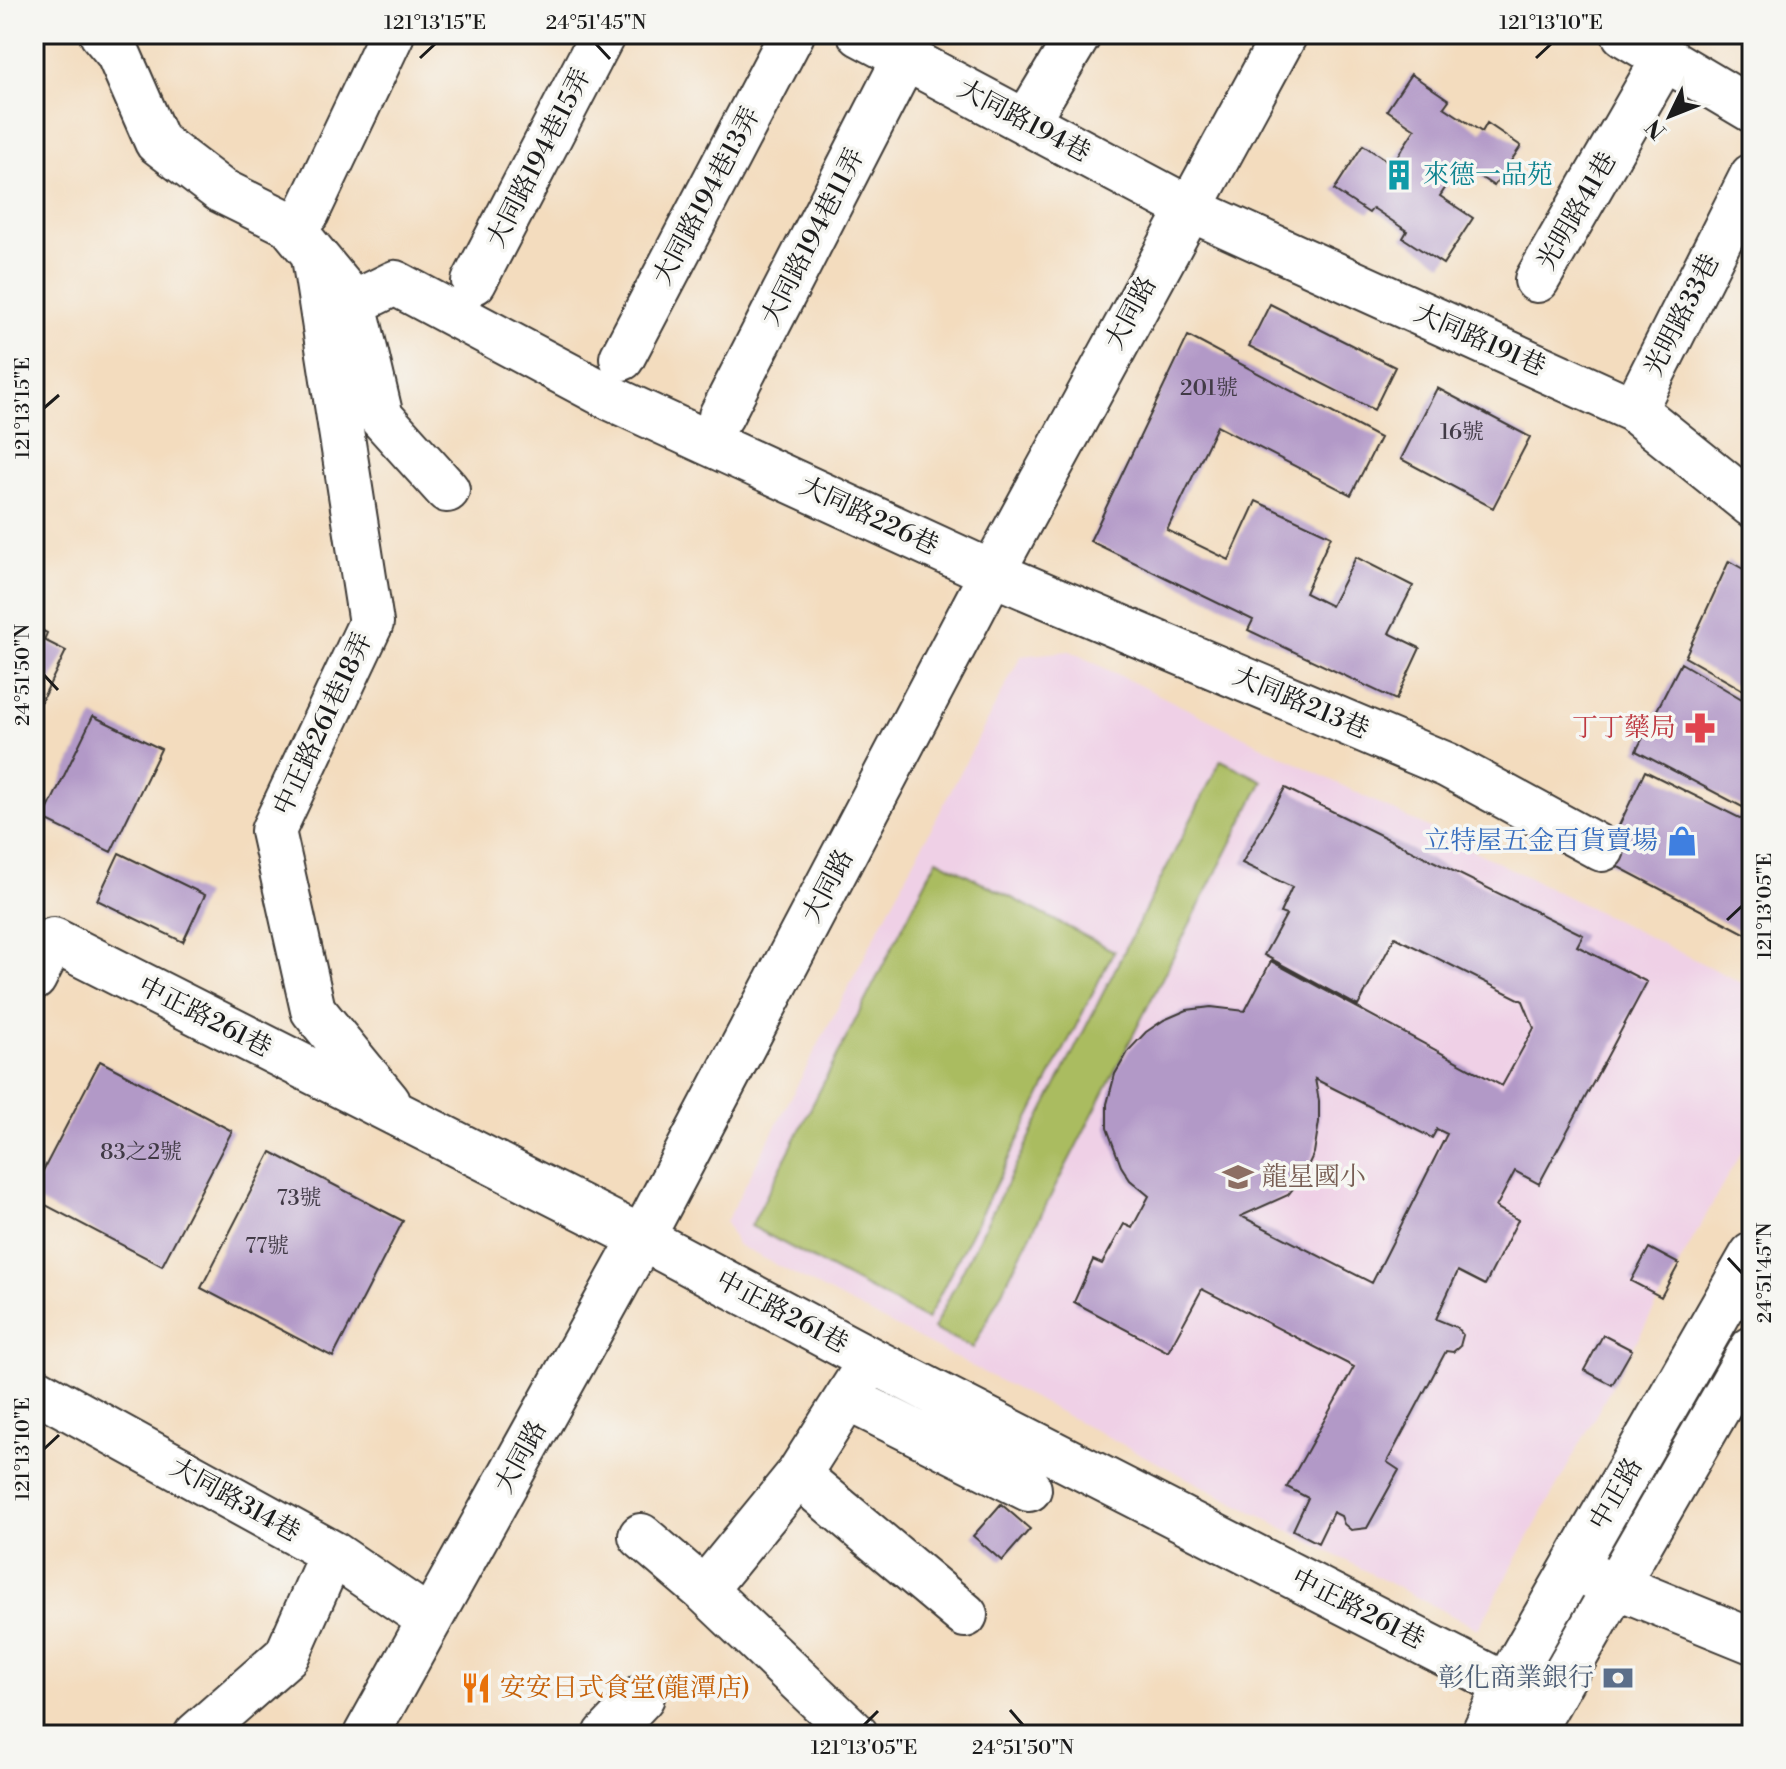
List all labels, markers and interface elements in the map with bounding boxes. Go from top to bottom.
text: 121°13'15"E [384,11,486,36]
text: 24°51'45"N [546,11,646,36]
text: 121°13'10"E [1499,11,1603,36]
street label: 大同路194巷15弄 [480,63,598,253]
street label: 大同路194巷 [952,73,1096,169]
north arrow [1630,76,1710,156]
street label: 大同路194巷13弄 [647,102,767,290]
text: N [1640,113,1672,144]
street label: 大同路194巷11弄 [755,143,871,331]
street label: 光明路41巷 [1530,146,1624,276]
building icon: 來德一品苑 [1382,158,1416,192]
place label: 來德一品苑 [1423,159,1553,191]
street label: 光明路33巷 [1638,249,1726,381]
street label: 大同路 [1099,271,1163,355]
street label: 大同路191巷 [1409,297,1551,383]
text: 121°13'15"E [11,357,36,459]
house number: 201號 [1180,375,1238,402]
house number: 16號 [1440,419,1484,446]
street label: 大同路226巷 [795,470,943,562]
text: 24°51'50"N [11,624,36,726]
street label: 中正路261巷18弄 [267,628,379,820]
street label: 大同路213巷 [1228,660,1374,746]
pharmacy icon: 丁丁藥局 [1683,711,1717,745]
place label: 丁丁藥局 [1572,712,1676,744]
shop icon: 立特屋五金百貨賣場 [1665,824,1699,858]
place label: 立特屋五金百貨賣場 [1424,825,1658,857]
street label: 大同路 [796,844,860,928]
text: 121°13'05"E [1753,853,1778,959]
street label: 中正路261巷 [133,970,277,1064]
house number: 83之2號 [100,1139,182,1166]
school or university icon: 龍星國小 [1221,1160,1255,1194]
place label: 龍星國小 [1262,1161,1366,1193]
house number: 73號 [276,1185,322,1212]
text: 24°51'45"N [1753,1223,1778,1323]
house number: 77號 [245,1233,289,1260]
street label: 中正路261巷 [710,1264,854,1360]
text: 121°13'10"E [11,1397,36,1501]
street label: 大同路 [488,1415,554,1499]
street label: 大同路314巷 [165,1451,305,1549]
street label: 中正路 [1583,1452,1649,1536]
street label: 中正路261巷 [1286,1562,1430,1656]
bank icon: 彰化商業銀行 [1601,1661,1635,1695]
place label: 彰化商業銀行 [1438,1662,1594,1694]
restaurant icon: 安安日式食堂(龍潭店) [459,1671,493,1705]
place label: 安安日式食堂(龍潭店) [500,1672,750,1704]
text: 121°13'05"E [811,1736,917,1761]
text: 24°51'50"N [972,1736,1074,1761]

